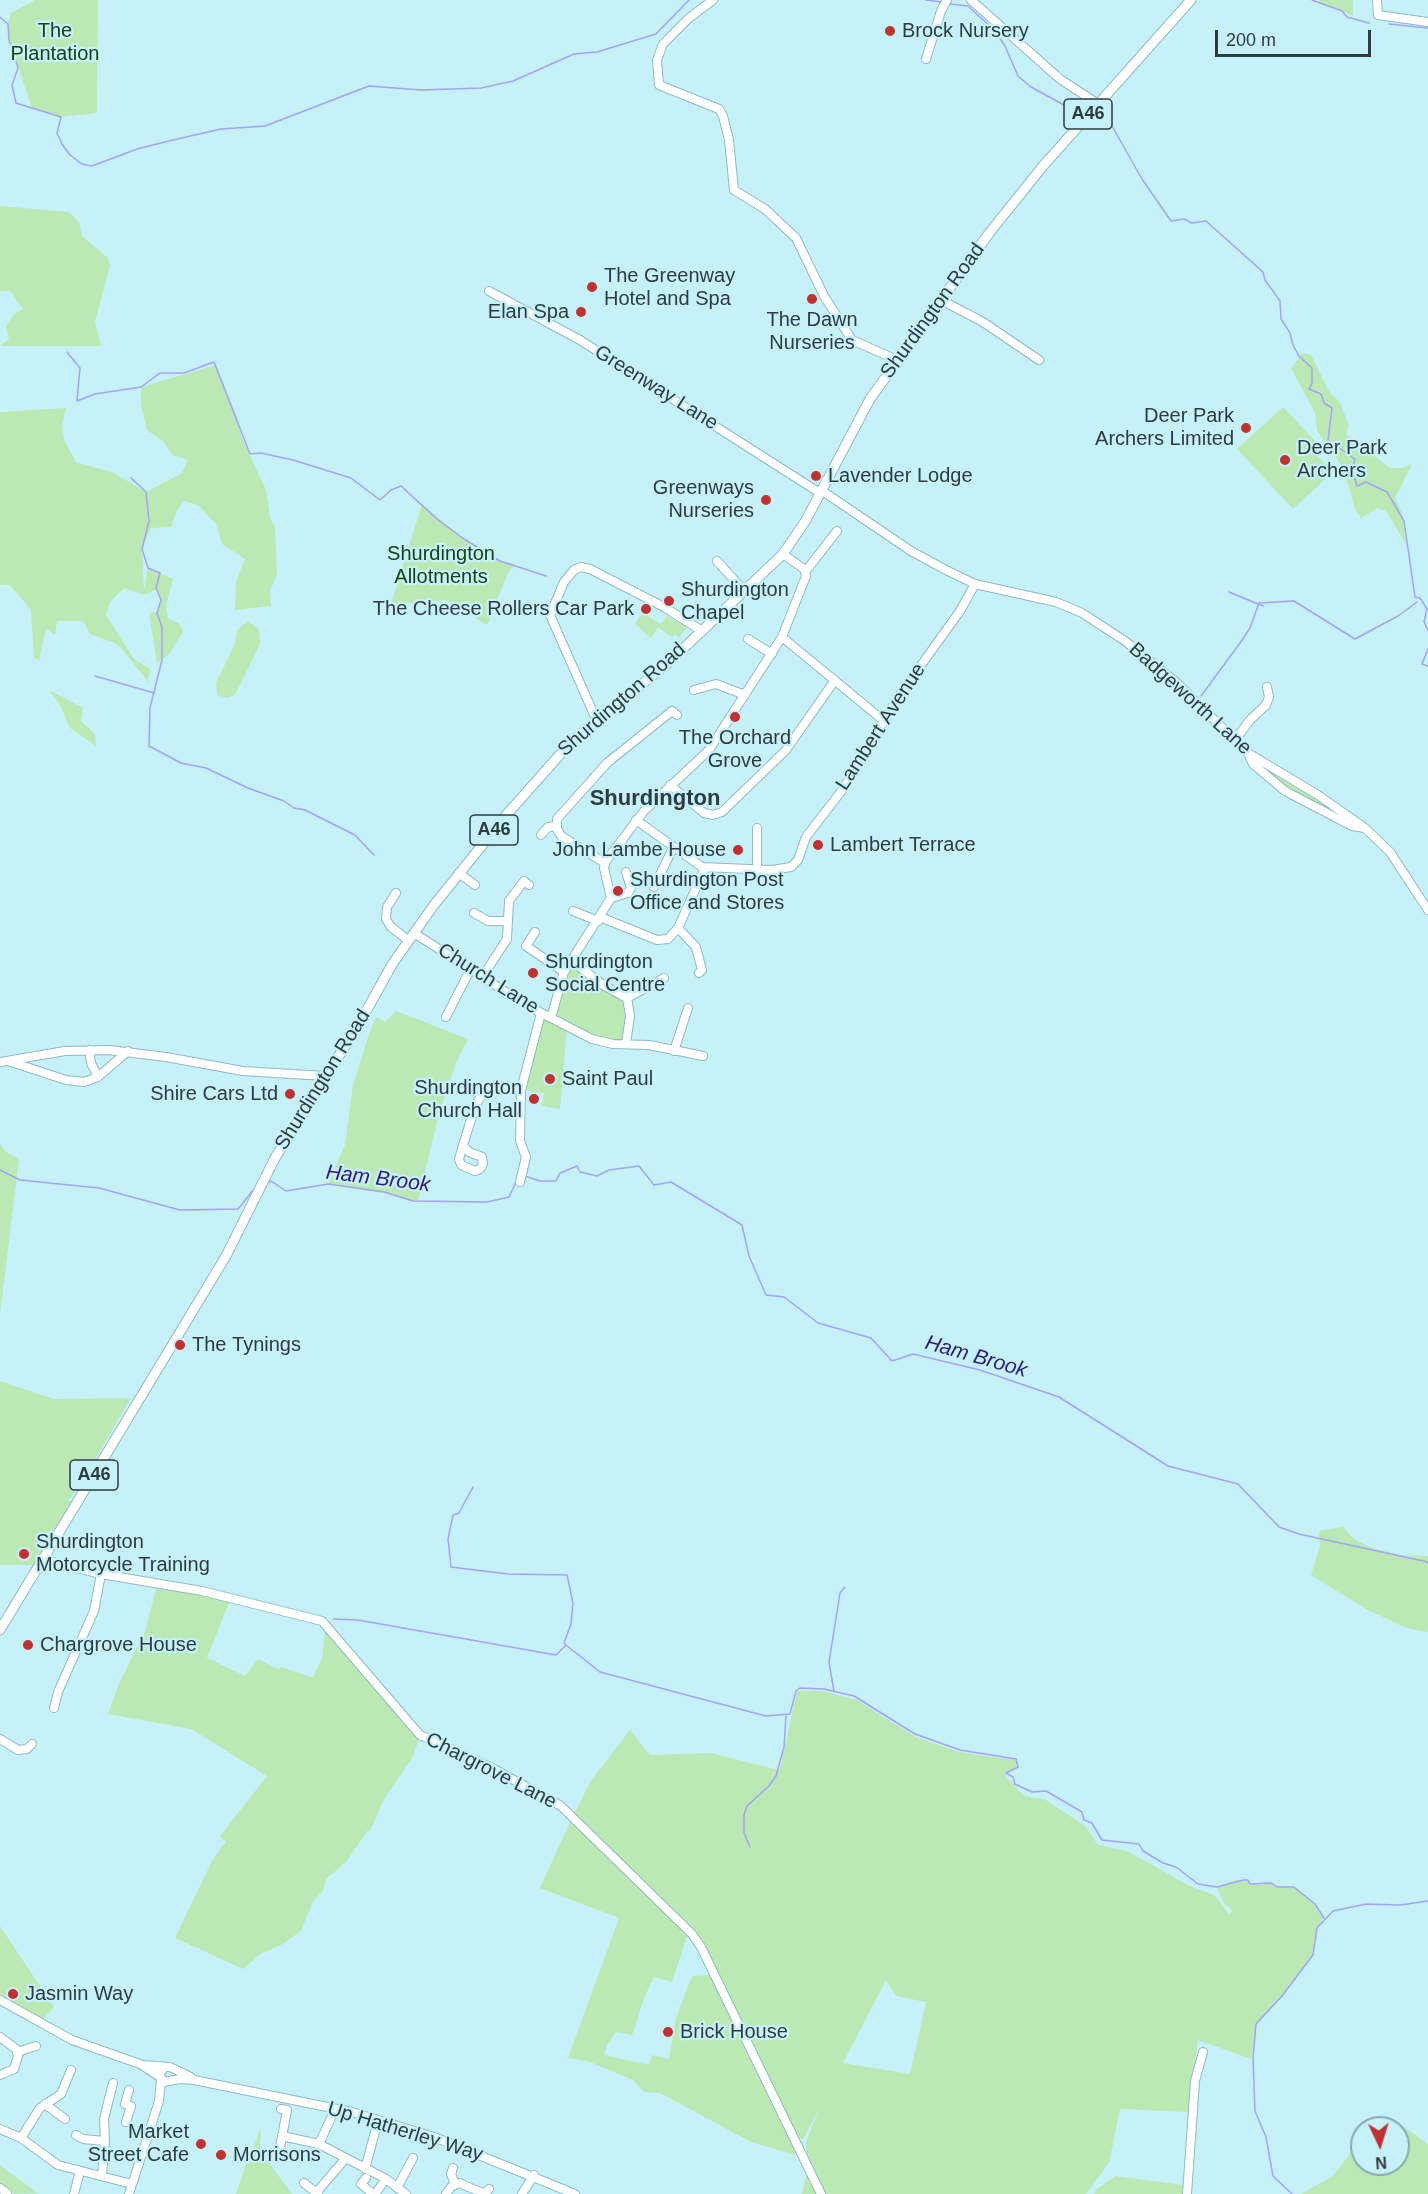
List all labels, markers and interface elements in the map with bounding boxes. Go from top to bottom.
scale bar [1218,18,1374,56]
park label: The Plantation [11,19,99,66]
place label: Brock Nursery [902,19,1029,43]
marker: Brock Nursery [883,24,897,38]
text: 200 m [1226,30,1276,50]
road number: A46 [1064,99,1112,129]
street label: Shurdington Road [876,239,990,383]
place label: The Greenway Hotel and Spa [604,264,735,311]
marker: The Greenway Hotel and Spa [585,280,599,294]
marker: The Dawn Nurseries [805,292,819,306]
place label: Elan Spa [488,300,569,324]
marker: Elan Spa [574,305,588,319]
place label: The Dawn Nurseries [766,308,858,355]
street label: Greenway Lane [590,340,722,436]
place label: Deer Park Archers Limited [1095,404,1234,451]
marker: Deer Park Archers Limited [1239,421,1253,435]
place label: Deer Park Archers [1297,436,1387,483]
marker: Deer Park Archers [1278,453,1292,467]
place label: Lavender Lodge [828,464,973,488]
marker: Lavender Lodge [809,469,823,483]
place label: Greenways Nurseries [653,476,754,523]
marker: Greenways Nurseries [759,493,773,507]
park label: Shurdington Allotments [387,542,495,589]
place label: Shurdington Chapel [681,578,789,625]
marker: Shurdington Chapel [662,594,676,608]
place label: The Cheese Rollers Car Park [373,597,634,621]
marker: The Cheese Rollers Car Park [639,602,653,616]
street label: Shurdington Road [553,638,691,762]
street label: Badgeworth Lane [1124,638,1256,760]
street label: Lambert Avenue [831,659,931,795]
marker: The Orchard Grove [728,710,742,724]
place label: The Orchard Grove [679,726,791,773]
district label: Shurdington [590,786,720,812]
road number: A46 [470,815,518,845]
place label: Lambert Terrace [830,833,976,857]
place label: John Lambe House [553,838,726,862]
marker: Lambert Terrace [811,838,825,852]
marker: John Lambe House [731,843,745,857]
place label: Shurdington Post Office and Stores [630,868,784,915]
marker: Shurdington Post Office and Stores [611,884,625,898]
street label: Church Lane [433,938,543,1020]
place label: Shurdington Social Centre [545,950,665,997]
marker: Shurdington Social Centre [526,966,540,980]
street label: Shurdington Road [270,1005,376,1155]
place label: Saint Paul [562,1067,653,1091]
marker: Saint Paul [543,1072,557,1086]
place label: Shurdington Church Hall [414,1076,522,1123]
place label: Shire Cars Ltd [150,1082,278,1106]
marker: Shire Cars Ltd [283,1087,297,1101]
marker: Shurdington Church Hall [527,1092,541,1106]
water label: Ham Brook [324,1160,432,1198]
water label: Ham Brook [922,1330,1030,1384]
place label: The Tynings [192,1333,301,1357]
marker: The Tynings [173,1338,187,1352]
road number: A46 [70,1460,118,1490]
place label: Shurdington Motorcycle Training [36,1530,210,1577]
marker: Shurdington Motorcycle Training [17,1547,31,1561]
place label: Chargrove House [40,1633,197,1657]
marker: Chargrove House [21,1638,35,1652]
street label: Chargrove Lane [422,1728,560,1814]
place label: Jasmin Way [25,1982,133,2006]
marker: Jasmin Way [6,1987,20,2001]
place label: Brick House [680,2020,788,2044]
marker: Brick House [661,2025,675,2039]
street label: Up Hatherley Way [324,2097,486,2167]
north arrow [1350,2116,1410,2176]
place label: Market Street Cafe [88,2120,189,2167]
marker: Market Street Cafe [194,2137,208,2151]
place label: Morrisons [233,2143,321,2167]
marker: Morrisons [214,2148,228,2162]
text: N [1375,2154,1388,2171]

